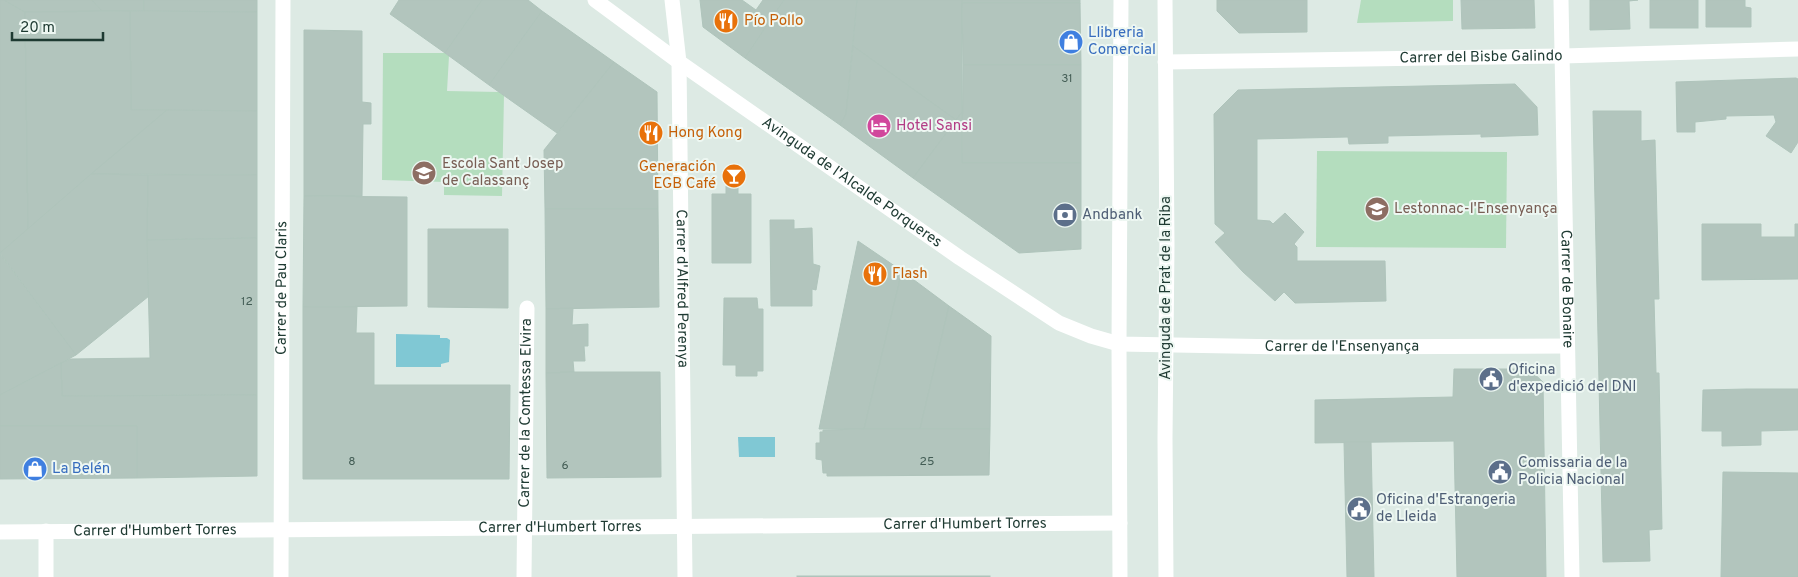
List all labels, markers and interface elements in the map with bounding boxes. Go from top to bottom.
restaurant icon: Pío Pollo [713,8,739,34]
scale bar [12,10,104,42]
place label: Pío Pollo [744,12,803,31]
text: 20 m [20,19,55,38]
place label: Llibreria Comercial [1088,24,1156,60]
shop icon: Llibreria Comercial [1058,29,1084,55]
street label: Carrer del Bisbe Galindo [1399,47,1563,68]
house number: 31 [1061,71,1073,87]
street label: Avinguda de l'Alcalde Porqueres [758,113,946,252]
hotel icon: Hotel Sansi [866,113,892,139]
place label: Hotel Sansi [896,117,972,136]
restaurant icon: Hong Kong [638,120,664,146]
place label: Hong Kong [668,124,742,143]
place label: Escola Sant Josep de Calassanç [442,155,563,191]
place label: Generación EGB Café [639,158,716,194]
school or university icon: Escola Sant Josep de Calassanç [411,160,437,186]
bar icon: Generación EGB Café [721,163,747,189]
street label: Avinguda de Prat de la Riba [1157,196,1176,380]
school or university icon: Lestonnac-l'Ensenyança [1364,196,1390,222]
place label: Lestonnac-l'Ensenyança [1394,200,1557,219]
bank icon: Andbank [1052,202,1078,228]
place label: Andbank [1082,206,1142,225]
street label: Carrer d'Alfred Perenya [671,209,692,368]
street label: Carrer de Pau Claris [272,221,292,355]
street label: Carrer de Bonaire [1556,229,1577,349]
restaurant icon: Flash [862,261,888,287]
place label: Flash [892,265,928,284]
house number: 12 [241,294,253,310]
street label: Carrer de la Comtessa Elvira [515,318,536,508]
street label: Carrer de l'Ensenyança [1264,337,1419,357]
place label: Oficina d'expedició del DNI [1508,361,1637,397]
public building icon: Oficina d'expedició del DNI [1478,366,1504,392]
house number: 8 [348,454,356,470]
house number: 25 [920,454,934,470]
place label: Comissaria de la Policia Nacional [1518,454,1627,490]
shop icon: La Belén [22,456,48,482]
house number: 6 [561,458,569,474]
public building icon: Comissaria de la Policia Nacional [1487,459,1513,485]
place label: La Belén [52,460,110,479]
place label: Oficina d'Estrangeria de Lleida [1376,491,1516,527]
public building icon: Oficina d'Estrangeria de Lleida [1346,496,1372,522]
street label: Carrer d'Humbert Torres [883,514,1047,534]
street label: Carrer d'Humbert Torres [478,517,642,538]
street label: Carrer d'Humbert Torres [73,521,237,541]

